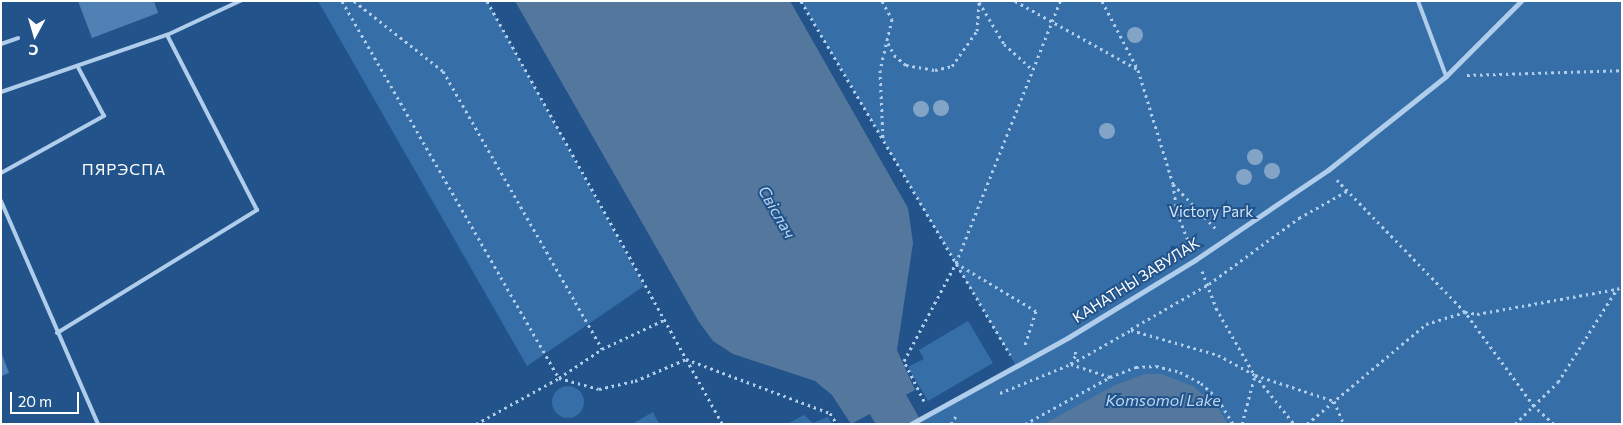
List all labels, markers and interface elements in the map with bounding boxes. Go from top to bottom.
north arrow [10,10,60,60]
text: С [28,41,39,59]
district label: ПЯРЭСПА [81,159,167,179]
water label: Свіслач [754,182,800,242]
park label: Victory Park [1169,203,1253,221]
street label: КАНАТНЫ ЗАВУЛАК [1069,234,1203,326]
scale bar [12,382,81,414]
water label: Komsomol Lake [1105,390,1221,410]
text: 20 m [18,392,52,410]

